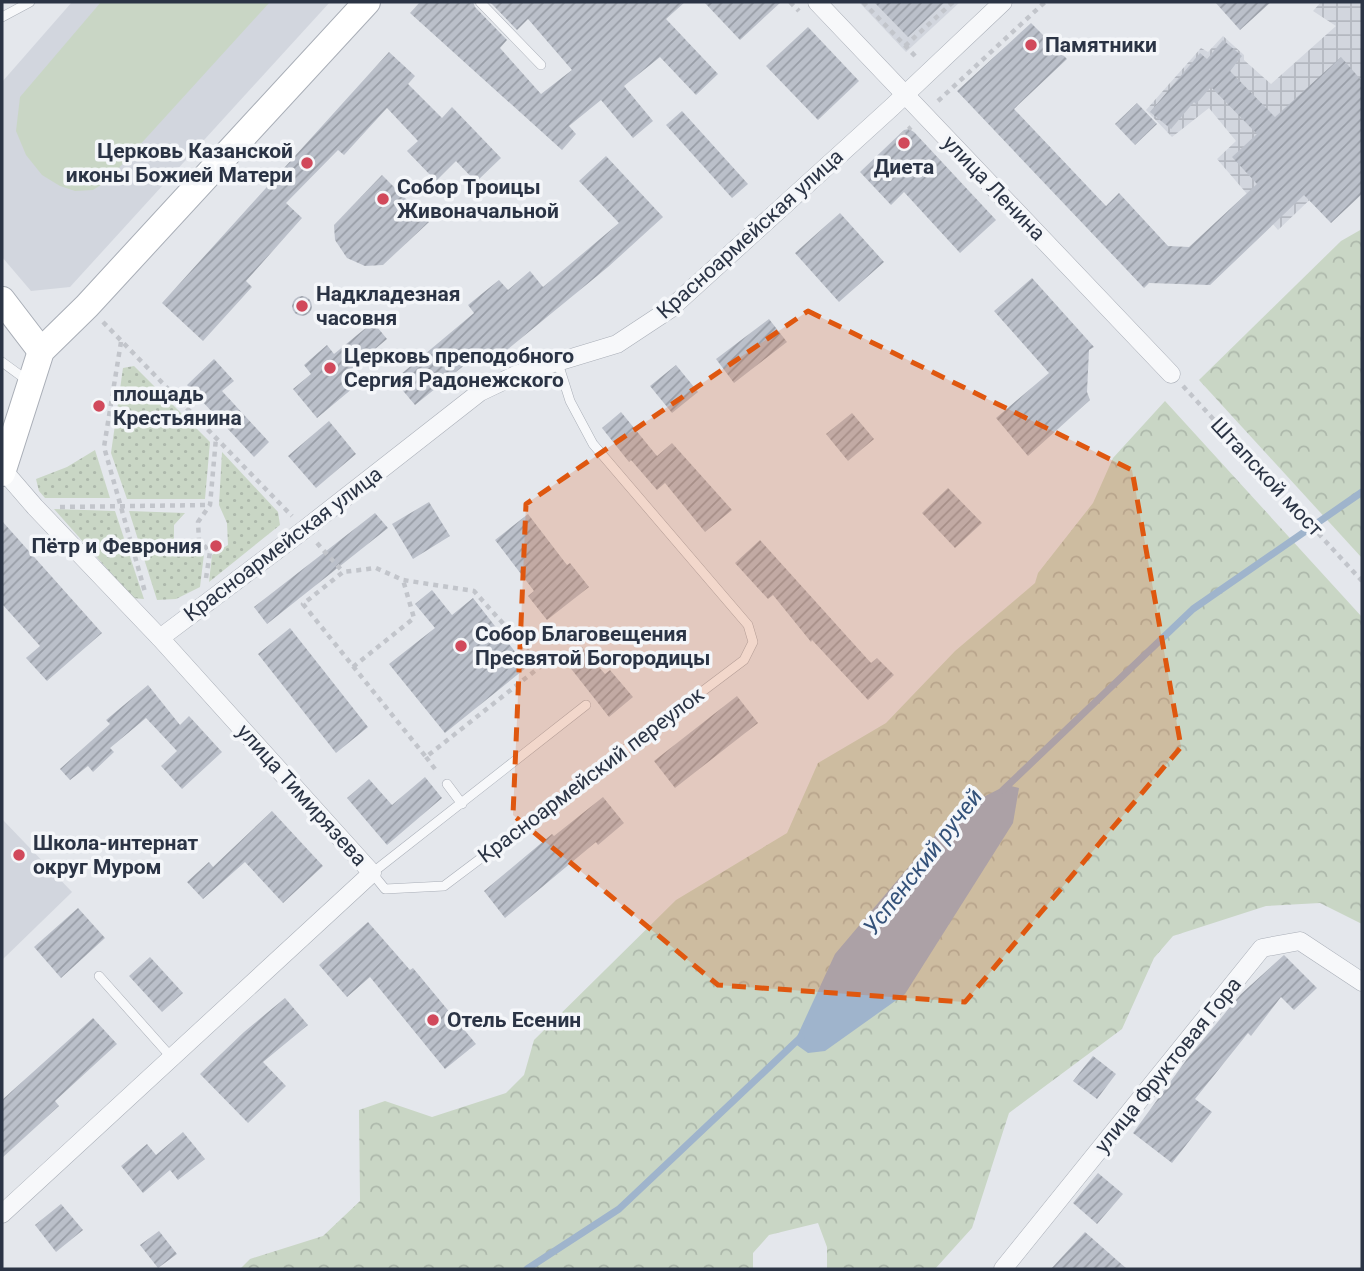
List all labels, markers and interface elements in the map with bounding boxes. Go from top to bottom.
place label: Памятники [1045,33,1157,57]
marker: Памятники [1023,37,1039,53]
street label: улица Ленина [938,131,1050,245]
marker: Диета [896,135,912,151]
place label: Церковь Казанской иконы Божией Матери [66,139,293,187]
street label: Красноармейская улица [652,144,848,324]
marker: Церковь Казанской иконы Божией Матери [299,155,315,171]
place label: Диета [874,155,934,179]
place label: Собор Троицы Живоначальной [397,175,559,223]
marker: Собор Троицы Живоначальной [375,191,391,207]
place label: Надкладезная часовня [316,282,460,330]
marker: Надкладезная часовня [294,298,310,314]
place label: Церковь преподобного Сергия Радонежского [344,344,574,392]
marker: Церковь преподобного Сергия Радонежского [322,360,338,376]
place label: площадь Крестьянина [113,382,242,430]
marker: площадь Крестьянина [91,398,107,414]
street label: Штапской мост [1206,413,1328,541]
street label: Красноармейская улица [179,462,387,626]
place label: Пётр и Феврония [32,534,202,558]
marker: Пётр и Феврония [208,538,224,554]
place label: Собор Благовещения Пресвятой Богородицы [475,622,710,670]
marker: Собор Благовещения Пресвятой Богородицы [453,638,469,654]
street label: Красноармейский переулок [473,682,709,868]
street label: улица Тимирязева [232,719,372,871]
water label: Успенский ручей [858,784,988,940]
place label: Школа-интернат округ Муром [33,831,198,879]
marker: Школа-интернат округ Муром [11,847,27,863]
street label: улица Фруктовая Гора [1090,972,1246,1158]
place label: Отель Есенин [447,1008,581,1032]
marker: Отель Есенин [425,1012,441,1028]

